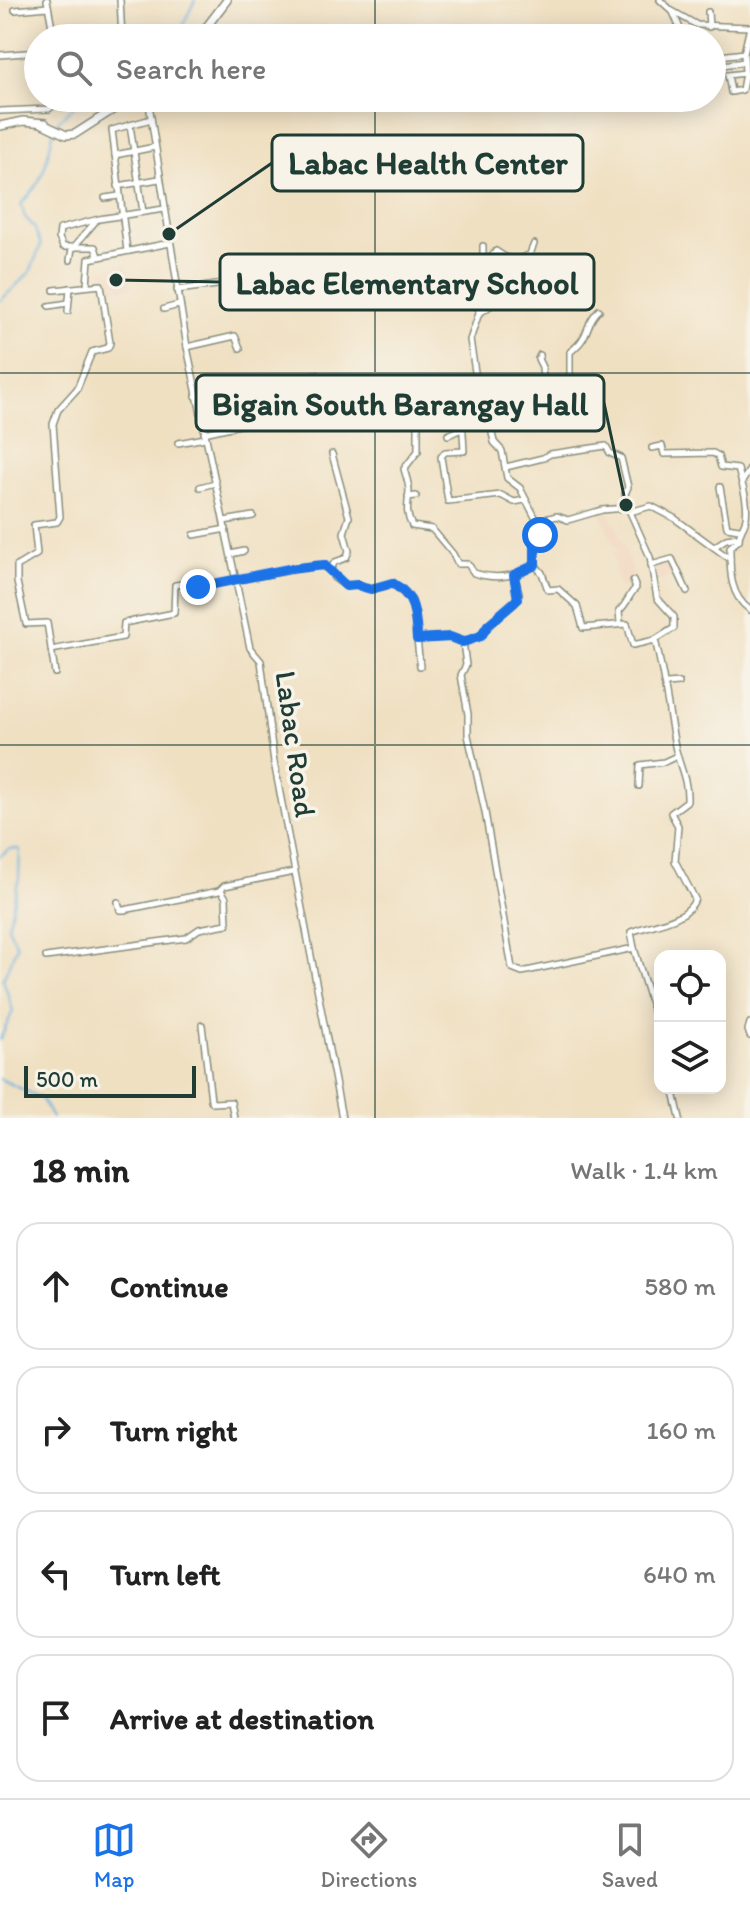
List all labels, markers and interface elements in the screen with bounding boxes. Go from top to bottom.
search box [24,24,726,112]
icon: search [52,46,96,90]
text: Search here [116,50,266,87]
callout: Labac Health Center [272,135,583,191]
text: Labac Health Center [288,144,569,182]
callout: Labac Elementary School [220,254,594,310]
text: Labac Elementary School [236,264,579,302]
callout: Bigain South Barangay Hall [196,375,604,431]
text: Bigain South Barangay Hall [212,385,589,423]
route start [522,517,558,553]
route end [180,569,216,605]
street label: Labac Road [267,668,325,820]
map controls [654,950,726,1094]
button: locate [654,950,726,1022]
button: layers [654,1022,726,1094]
scale bar [24,1062,196,1098]
text: 500 m [36,1066,98,1093]
text: 18 min [32,1150,129,1191]
text: Walk · 1.4 km [570,1154,718,1186]
icon: ahead [34,1264,78,1308]
text: Continue [110,1268,229,1305]
text: 580 m [644,1270,716,1302]
icon: right [34,1408,78,1452]
text: Turn right [110,1412,238,1449]
text: 160 m [646,1414,716,1446]
icon: left [34,1552,78,1596]
text: Turn left [110,1556,221,1593]
text: 640 m [643,1558,716,1590]
icon: arrive [34,1696,78,1740]
text: Arrive at destination [110,1700,374,1737]
tab: Map [92,1818,136,1893]
tab: Directions [321,1818,417,1893]
tab: Saved [602,1818,658,1893]

